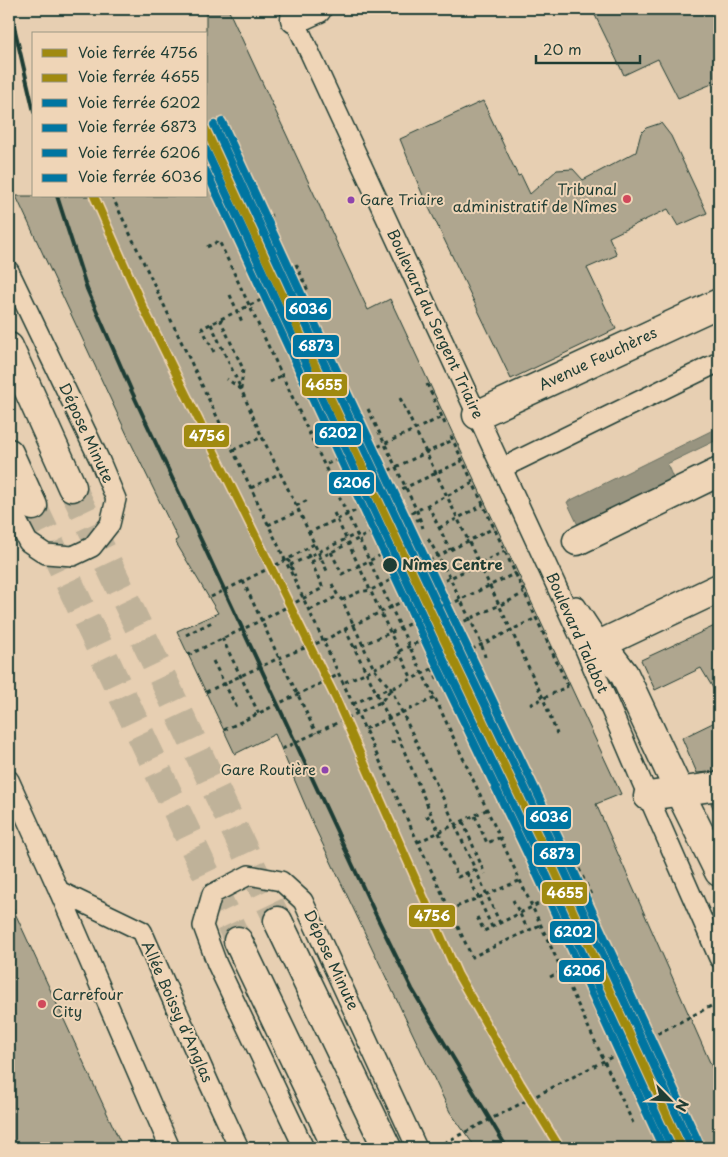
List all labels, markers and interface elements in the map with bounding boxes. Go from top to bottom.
legend [32,32,208,198]
scale bar [536,32,639,64]
text: 20 m [543,37,582,60]
text: Voie ferrée 4756 [78,40,198,63]
text: Voie ferrée 4655 [78,64,200,87]
text: Voie ferrée 6202 [78,90,201,113]
text: Voie ferrée 6873 [78,114,197,137]
text: Voie ferrée 6206 [78,140,200,163]
text: Voie ferrée 6036 [78,164,202,187]
place label: Tribunal administratif de Nîmes [453,177,617,217]
place label: Gare Triaire [360,189,444,210]
marker: Tribunal administratif de Nîmes [621,193,633,205]
marker: Gare Triaire [346,195,356,205]
street label: Boulevard du Sergent Triaire [382,225,491,422]
line badge: 6036 [285,297,332,321]
text: 6036 [288,298,328,319]
street label: Avenue Feuchères [534,320,660,395]
line badge: 6873 [292,334,340,358]
text: 6873 [298,335,334,356]
line badge: 4655 [301,373,348,397]
text: 4655 [305,374,343,395]
street label: Dépose Minute [54,378,121,486]
line badge: 6202 [314,422,362,446]
text: 6202 [319,422,357,443]
line badge: 4756 [183,424,230,448]
text: 4756 [189,425,225,446]
line badge: 6206 [328,471,375,495]
text: 6206 [333,472,371,493]
place label: Nîmes Centre [402,552,503,575]
marker: Nîmes Centre [381,556,399,574]
street label: Boulevard Talabot [541,568,615,697]
place label: Gare Routière [221,759,316,780]
marker: Gare Routière [320,765,330,775]
line badge: 6036 [525,806,572,830]
text: 6036 [529,806,569,827]
line badge: 6873 [533,842,581,866]
text: 6873 [539,843,575,864]
line badge: 4655 [541,881,588,905]
text: 4655 [546,882,584,903]
line badge: 4756 [408,904,456,928]
street label: Dépose Minute [299,905,366,1013]
text: 4756 [414,905,450,926]
line badge: 6202 [549,920,596,944]
text: 6202 [554,921,592,942]
street label: Allée Boissy d'Anglas [137,937,220,1086]
line badge: 6206 [558,959,605,983]
text: 6206 [563,960,601,981]
place label: Carrefour City [52,982,123,1022]
marker: Carrefour City [36,998,48,1010]
north arrow [646,1074,696,1124]
text: N [670,1096,694,1115]

